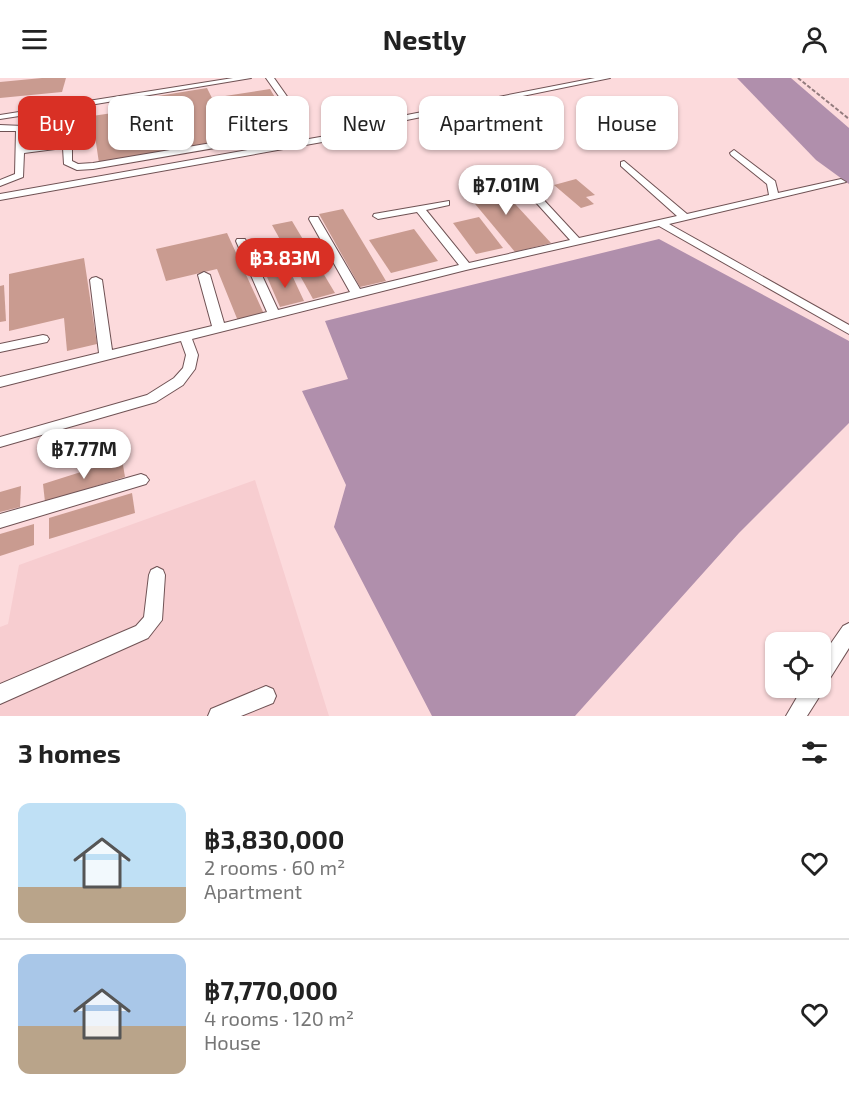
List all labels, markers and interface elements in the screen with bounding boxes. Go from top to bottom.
icon: menu [18,23,51,56]
text: Nestly [383,23,466,55]
icon: person [798,23,831,56]
chip: Buy [18,96,96,150]
chip: Rent [108,96,194,150]
chip: Filters [206,96,309,150]
chip: New [321,96,407,150]
chip: Apartment [419,96,564,150]
chip: House [576,96,678,150]
pin: ฿7.01M [457,165,555,216]
text: ฿7.01M [473,172,539,196]
pin: ฿3.83M [236,238,334,289]
text: ฿3.83M [249,245,321,269]
pin: ฿7.77M [35,429,133,480]
text: ฿7.77M [51,436,117,460]
map controls [765,632,831,698]
button: locate [765,632,831,698]
icon: filters [798,736,831,769]
text: 3 homes [18,737,121,768]
text: ฿3,830,000 [204,823,344,854]
icon: home [66,827,138,899]
icon: heart [798,847,831,880]
text: 2 rooms · 60 m² [204,855,345,879]
text: Apartment [204,879,302,903]
text: ฿7,770,000 [204,974,338,1005]
icon: home [66,978,138,1050]
icon: heart [798,998,831,1031]
text: 4 rooms · 120 m² [204,1006,354,1030]
text: House [204,1030,261,1054]

